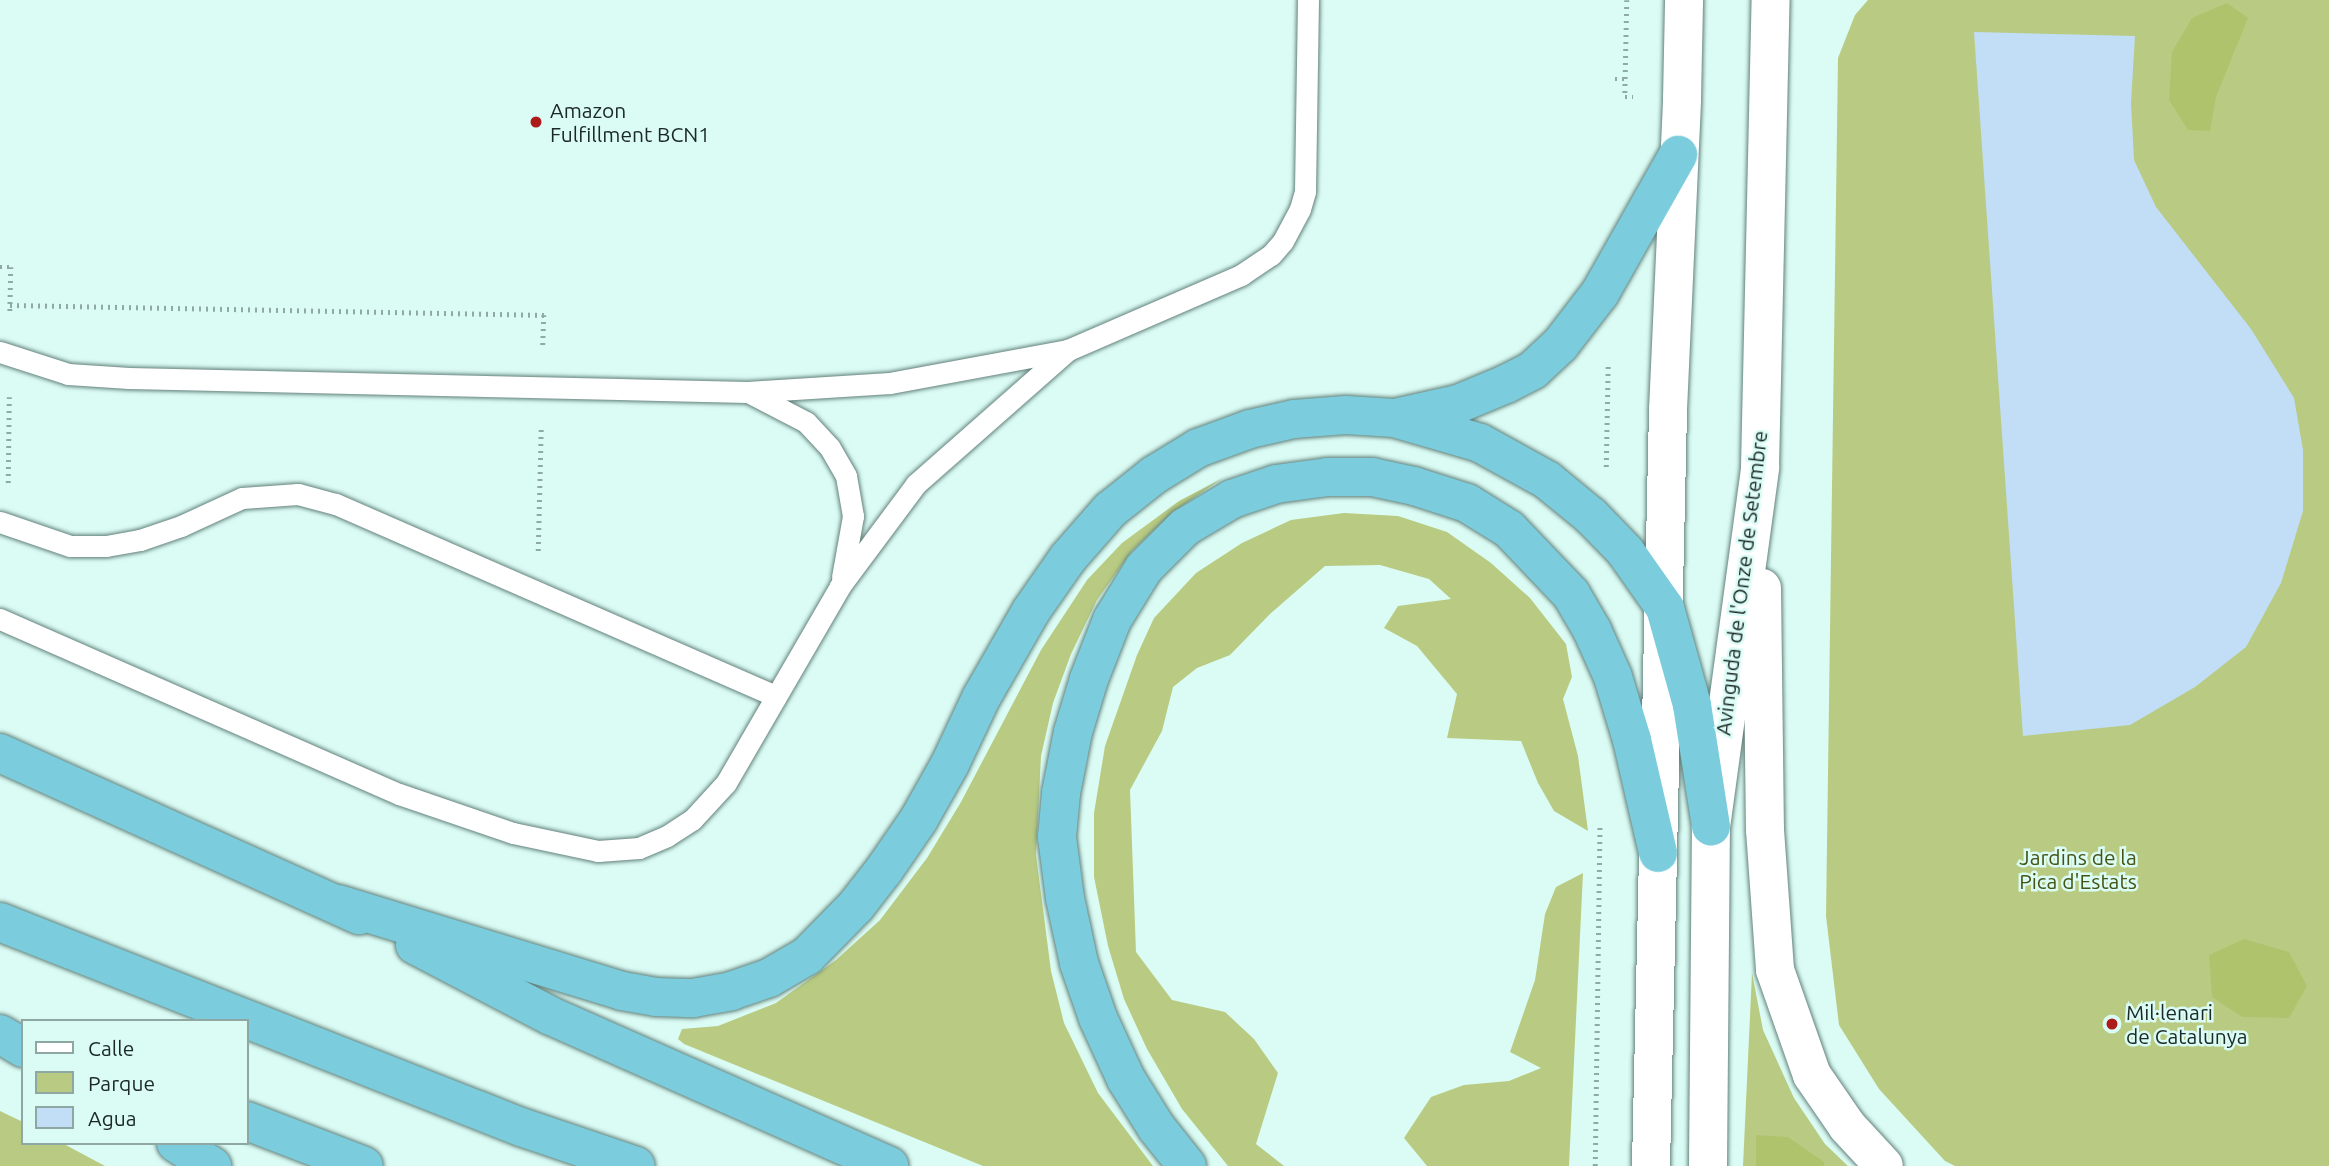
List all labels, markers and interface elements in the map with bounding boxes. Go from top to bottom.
place label: Amazon Fulfillment BCN1 [550,97,710,147]
marker: Amazon Fulfillment BCN1 [528,114,544,130]
street label: Avinguda de l'Onze de Setembre [1710,429,1772,737]
park label: Jardins de la Pica d'Estats [2019,844,2137,894]
place label: Mil·lenari de Catalunya [2126,999,2248,1049]
marker: Mil·lenari de Catalunya [2104,1016,2120,1032]
legend [21,1019,248,1145]
text: Calle [88,1036,134,1060]
text: Parque [88,1071,155,1095]
text: Agua [88,1106,137,1130]

